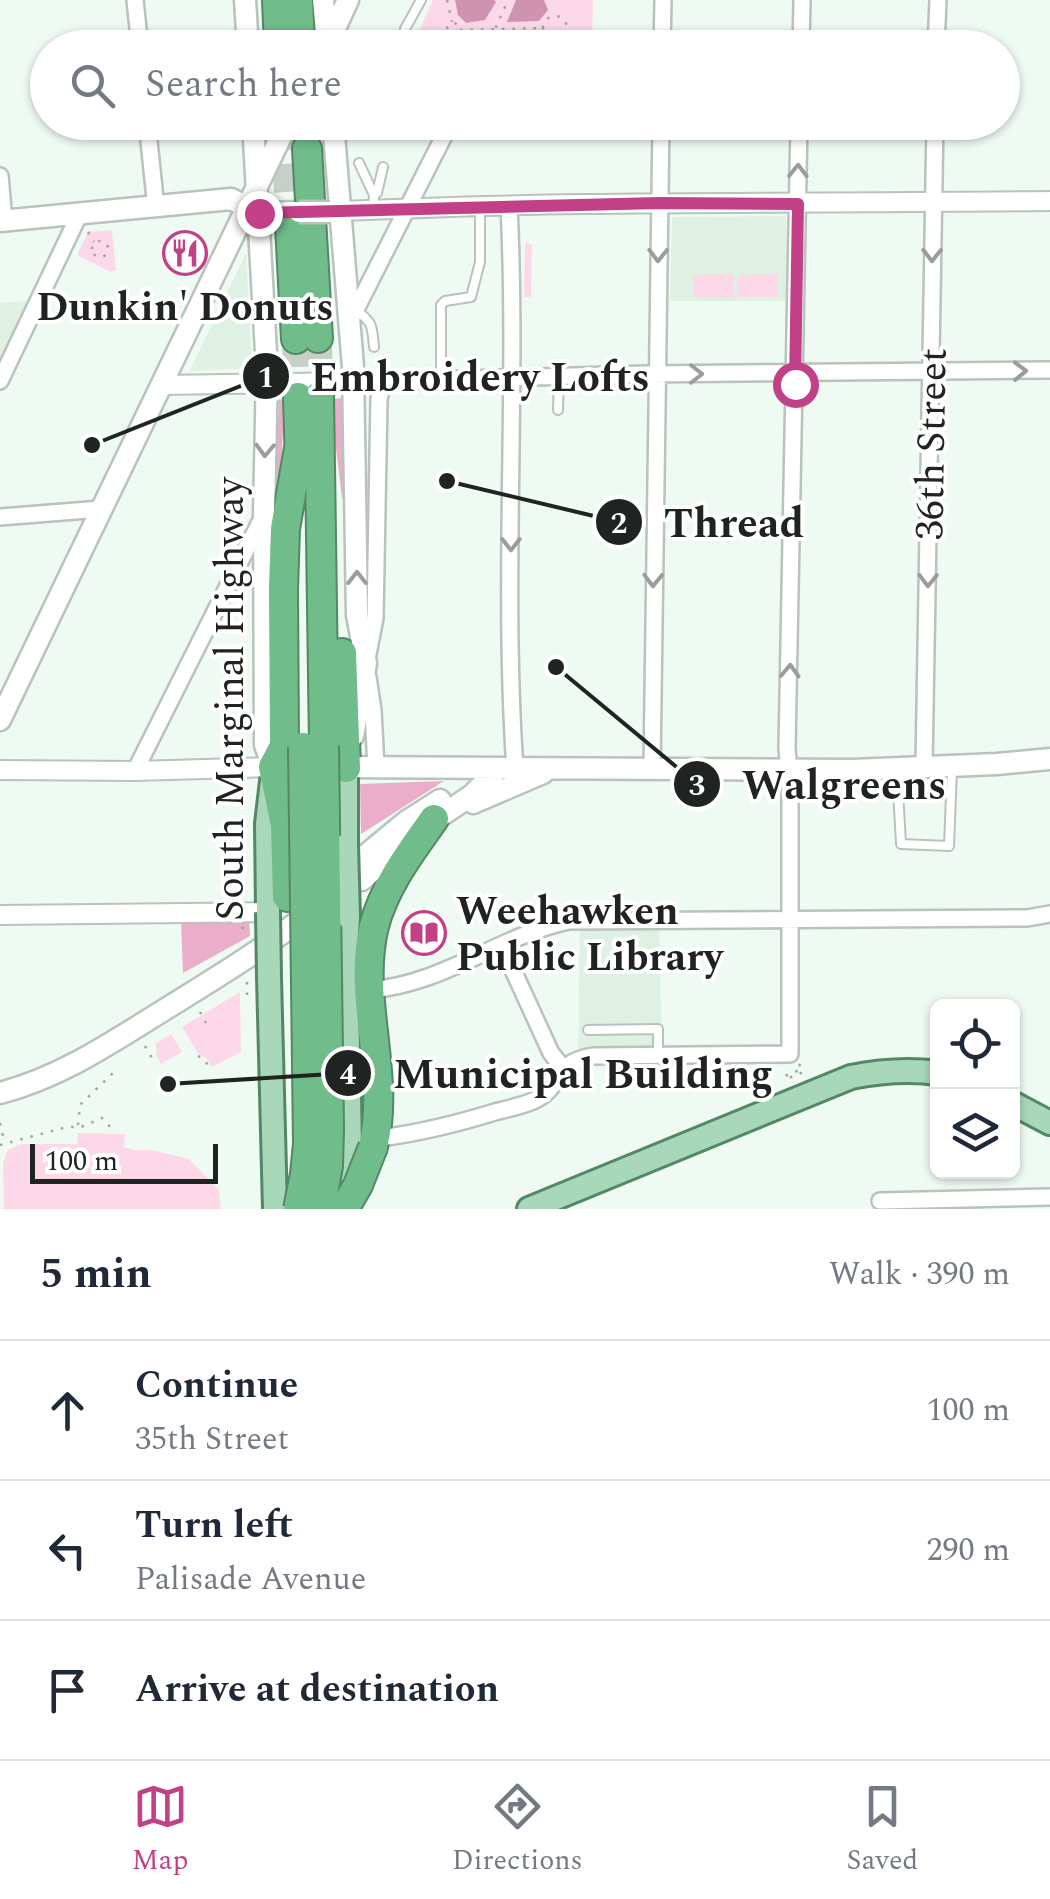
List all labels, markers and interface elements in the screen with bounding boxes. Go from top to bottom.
search box [30,30,1020,140]
text: Search here [145,56,342,114]
icon: search [65,58,120,113]
one-way arrow [788,162,809,178]
route end [237,191,283,237]
restaurant icon: Dunkin' Donuts [162,230,208,276]
one-way arrow [647,248,669,263]
one-way arrow [921,248,943,263]
place label: Dunkin' Donuts [36,278,334,339]
callout: Embroidery Lofts [241,340,670,412]
text: Embroidery Lofts [310,347,650,410]
street label: 36th Street [900,347,965,541]
text: 1 [258,355,274,401]
one-way arrow [1013,360,1029,381]
route start [773,362,819,408]
one-way arrow [688,363,704,385]
one-way arrow [255,443,276,459]
street label: South Marginal Highway [201,475,262,921]
callout: Thread [594,486,824,558]
text: Thread [664,493,804,556]
text: 2 [611,501,627,547]
one-way arrow [500,538,522,553]
one-way arrow [346,570,368,586]
one-way arrow [643,572,664,588]
one-way arrow [917,572,938,588]
one-way arrow [779,662,800,678]
callout: Walgreens [672,748,966,820]
text: Walgreens [742,755,946,818]
text: 3 [689,763,705,809]
place label: Weehawken Public Library [456,882,725,989]
library icon: Weehawken Public Library [401,910,447,956]
map controls [930,999,1020,1179]
button: locate [930,999,1020,1089]
callout: Municipal Building [323,1037,793,1109]
text: Municipal Building [393,1044,773,1107]
text: 4 [340,1052,357,1098]
button: layers [930,1089,1020,1179]
scale bar [30,1139,218,1184]
text: 100 m [45,1140,118,1183]
text: 5 min [40,1243,152,1306]
text: Walk · 390 m [829,1250,1010,1299]
text: Continue [135,1357,298,1415]
icon: ahead [40,1383,95,1438]
text: 100 m [926,1386,1010,1435]
text: 35th Street [135,1415,289,1464]
text: Turn left [135,1497,293,1555]
icon: left [40,1523,95,1578]
text: 290 m [926,1526,1010,1575]
text: Palisade Avenue [135,1555,366,1604]
text: Arrive at destination [135,1661,499,1719]
icon: arrive [40,1663,95,1718]
tab: Map [132,1779,188,1882]
tab: Directions [452,1779,583,1882]
tab: Saved [846,1779,918,1882]

